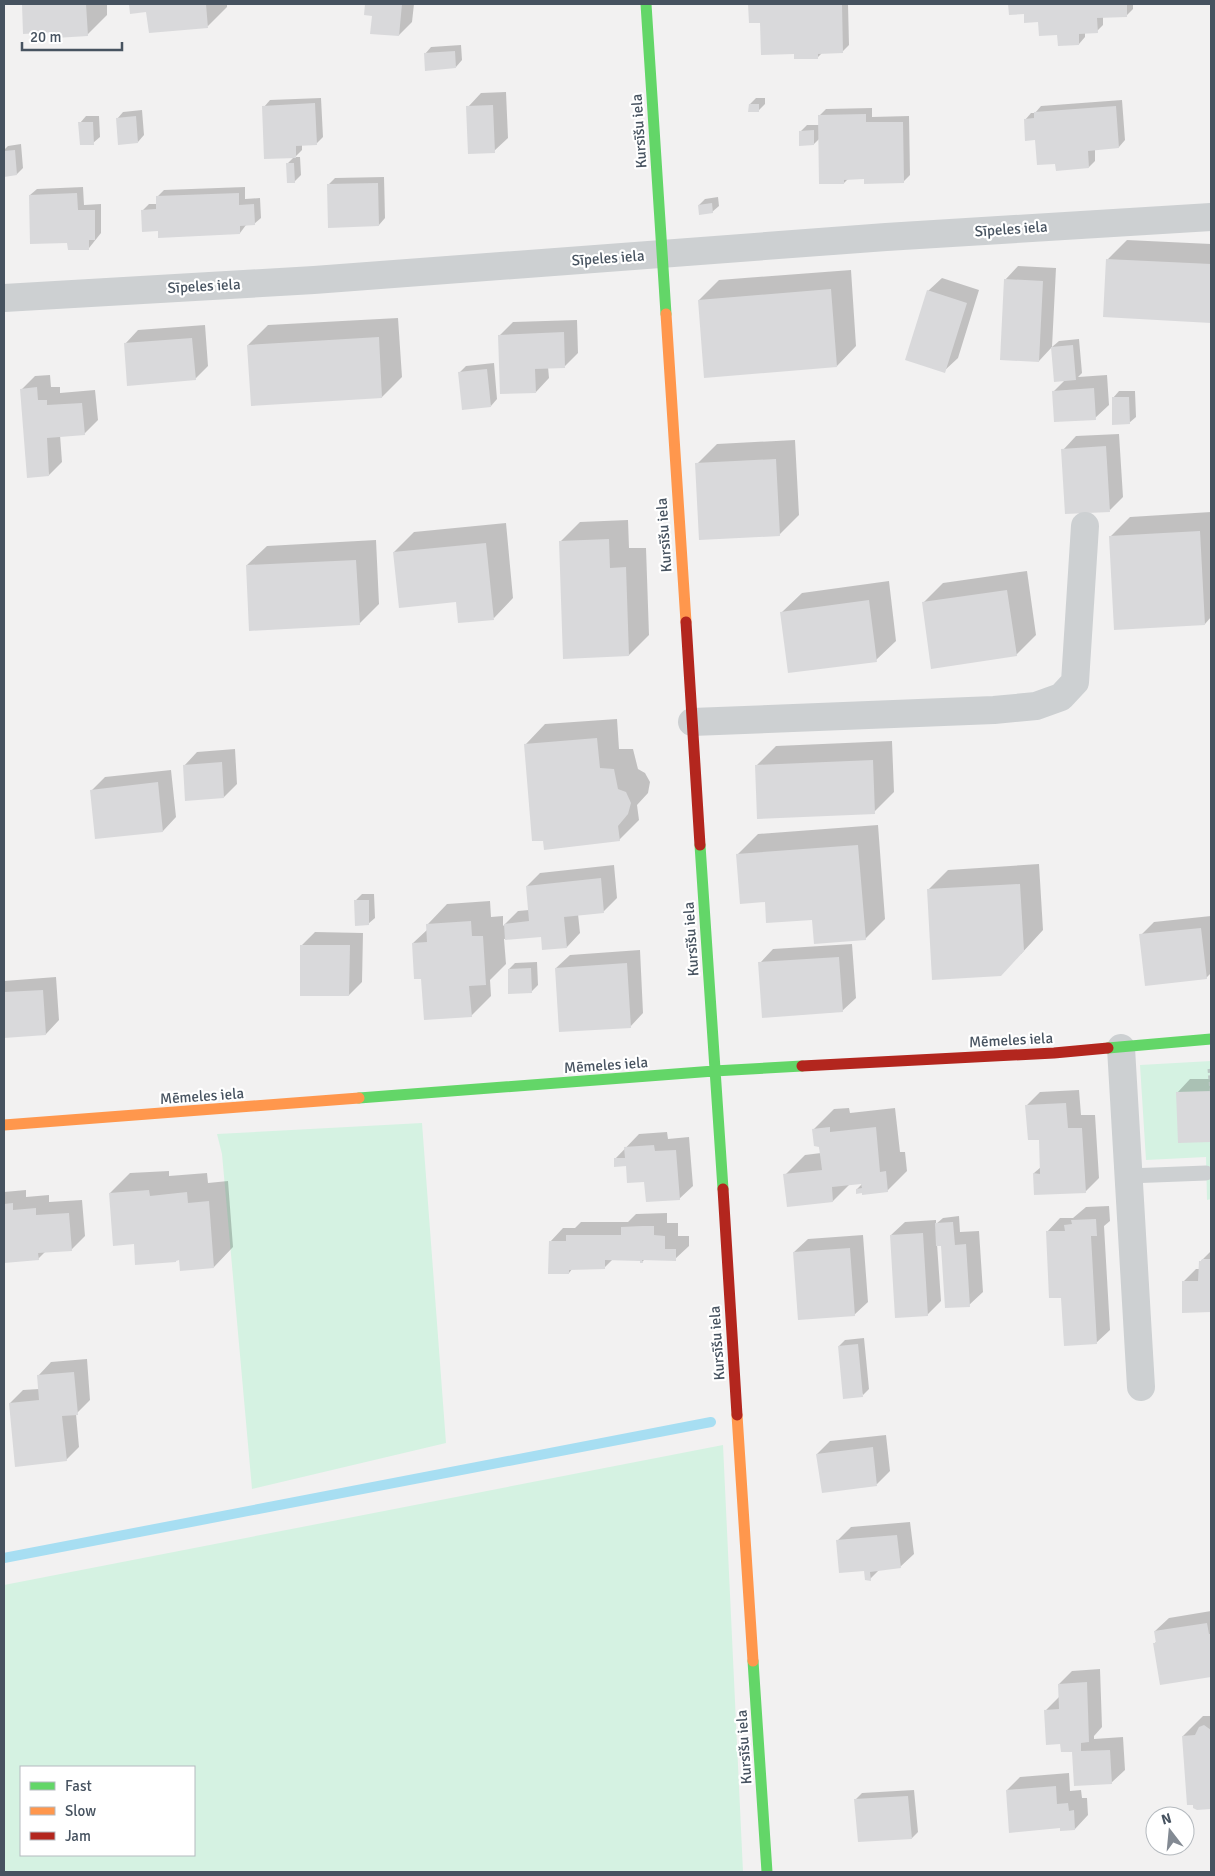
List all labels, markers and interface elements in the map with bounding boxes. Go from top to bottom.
scale bar [22,20,122,52]
text: 20 m [30,28,61,46]
street label: Kursīšu iela [627,93,651,169]
street label: Sīpeles iela [974,217,1048,241]
street label: Sīpeles iela [571,246,645,270]
street label: Sīpeles iela [167,275,241,297]
street label: Kursīšu iela [652,497,676,573]
street label: Kursīšu iela [679,901,703,977]
street label: Mēmeles iela [968,1029,1054,1051]
street label: Mēmeles iela [563,1053,649,1077]
street label: Mēmeles iela [159,1084,245,1108]
street label: Kursīšu iela [705,1305,729,1381]
street label: Kursīšu iela [732,1709,756,1785]
legend [20,1766,195,1856]
text: Fast [65,1777,92,1795]
text: Slow [65,1802,96,1820]
north arrow [1145,1806,1195,1856]
text: N [1160,1809,1174,1828]
text: Jam [65,1827,91,1845]

